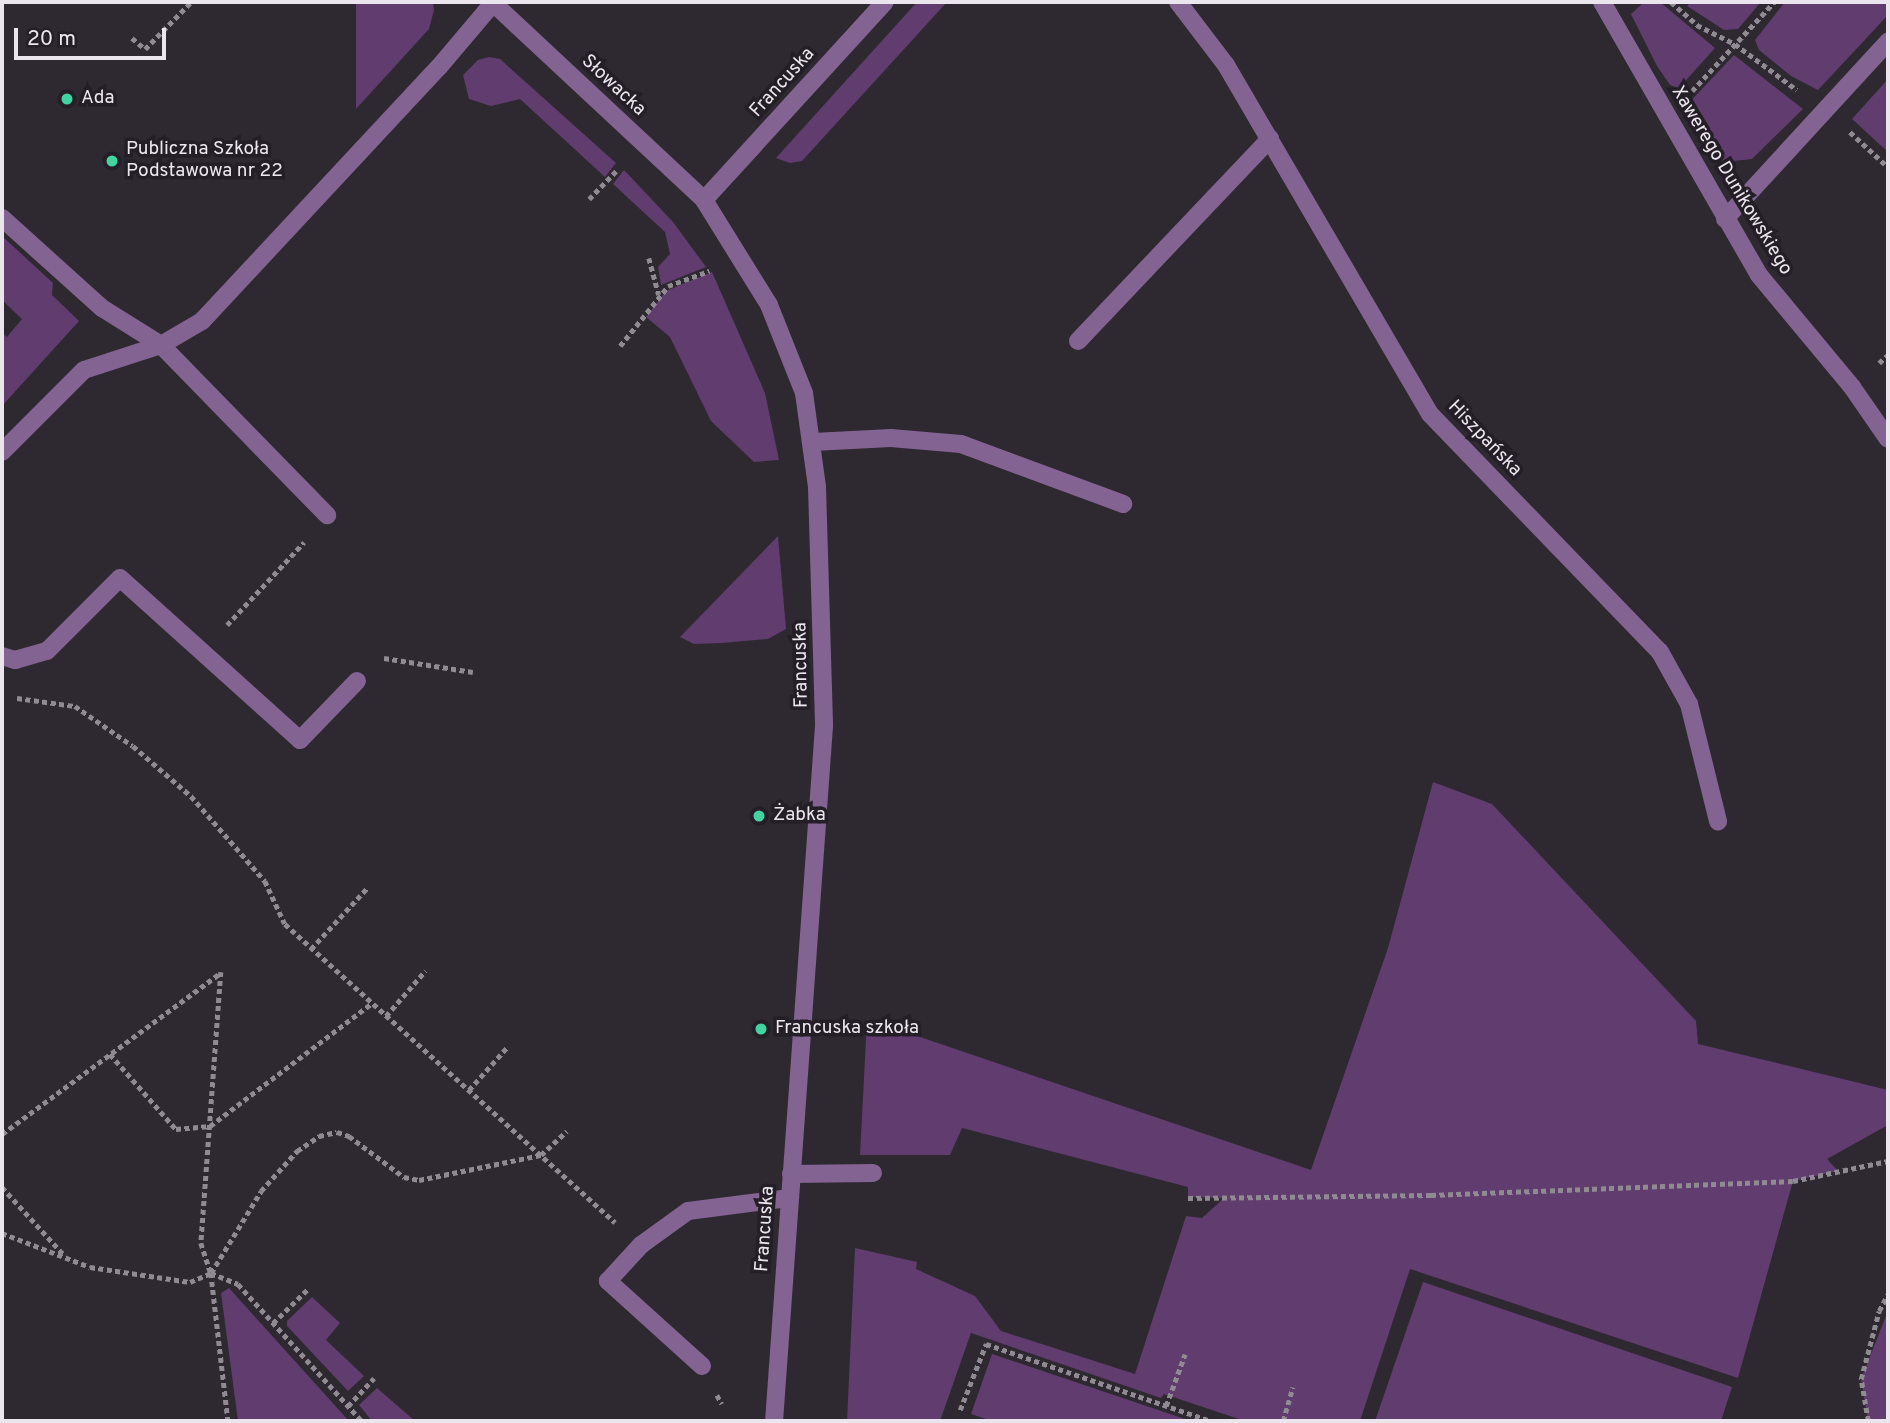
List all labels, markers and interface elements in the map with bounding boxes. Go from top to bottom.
scale bar [18,14,170,58]
text: 20 m [27,26,76,53]
street label: Francuska [746,43,820,123]
street label: Słowacka [576,51,650,121]
street label: Xawerego Dunikowskiego [1666,82,1796,280]
place label: Ada [81,88,114,110]
marker: Ada [59,91,75,107]
place label: Publiczna Szkoła Podstawowa nr 22 [126,139,283,183]
marker: Publiczna Szkoła Podstawowa nr 22 [104,153,120,169]
street label: Hiszpańska [1442,396,1526,482]
street label: Francuska [790,622,814,708]
place label: Żabka [773,805,826,827]
marker: Żabka [751,808,767,824]
place label: Francuska szkoła [775,1018,919,1040]
marker: Francuska szkoła [753,1021,769,1037]
street label: Francuska [752,1185,780,1273]

